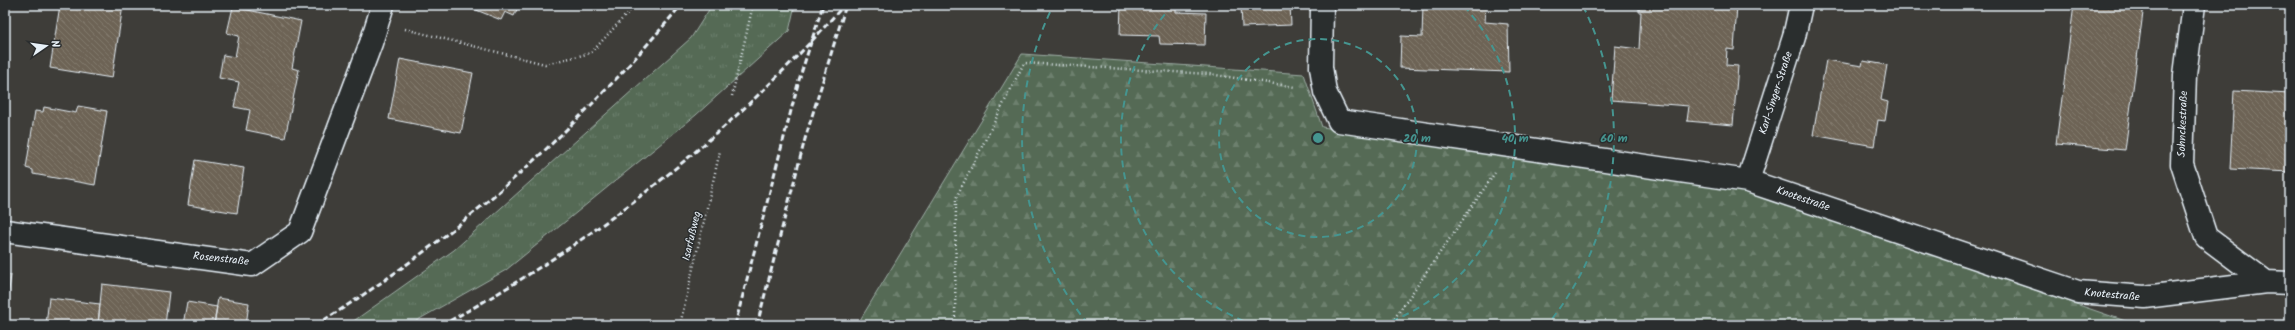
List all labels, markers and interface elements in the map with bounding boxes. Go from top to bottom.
north arrow [26,26,66,66]
text: N [45,39,64,49]
street label: Karl-Singer-Straße [1754,49,1798,137]
street label: Sohnckestraße [2173,90,2193,158]
text: 20 m [1403,129,1431,148]
text: 40 m [1501,129,1529,148]
text: 60 m [1600,129,1628,148]
centre of rings [1311,131,1325,145]
street label: Knotestraße [1774,181,1832,217]
street label: Isarfußweg [678,209,706,263]
street label: Rosenstraße [192,247,250,271]
street label: Knotestraße [2083,284,2141,306]

